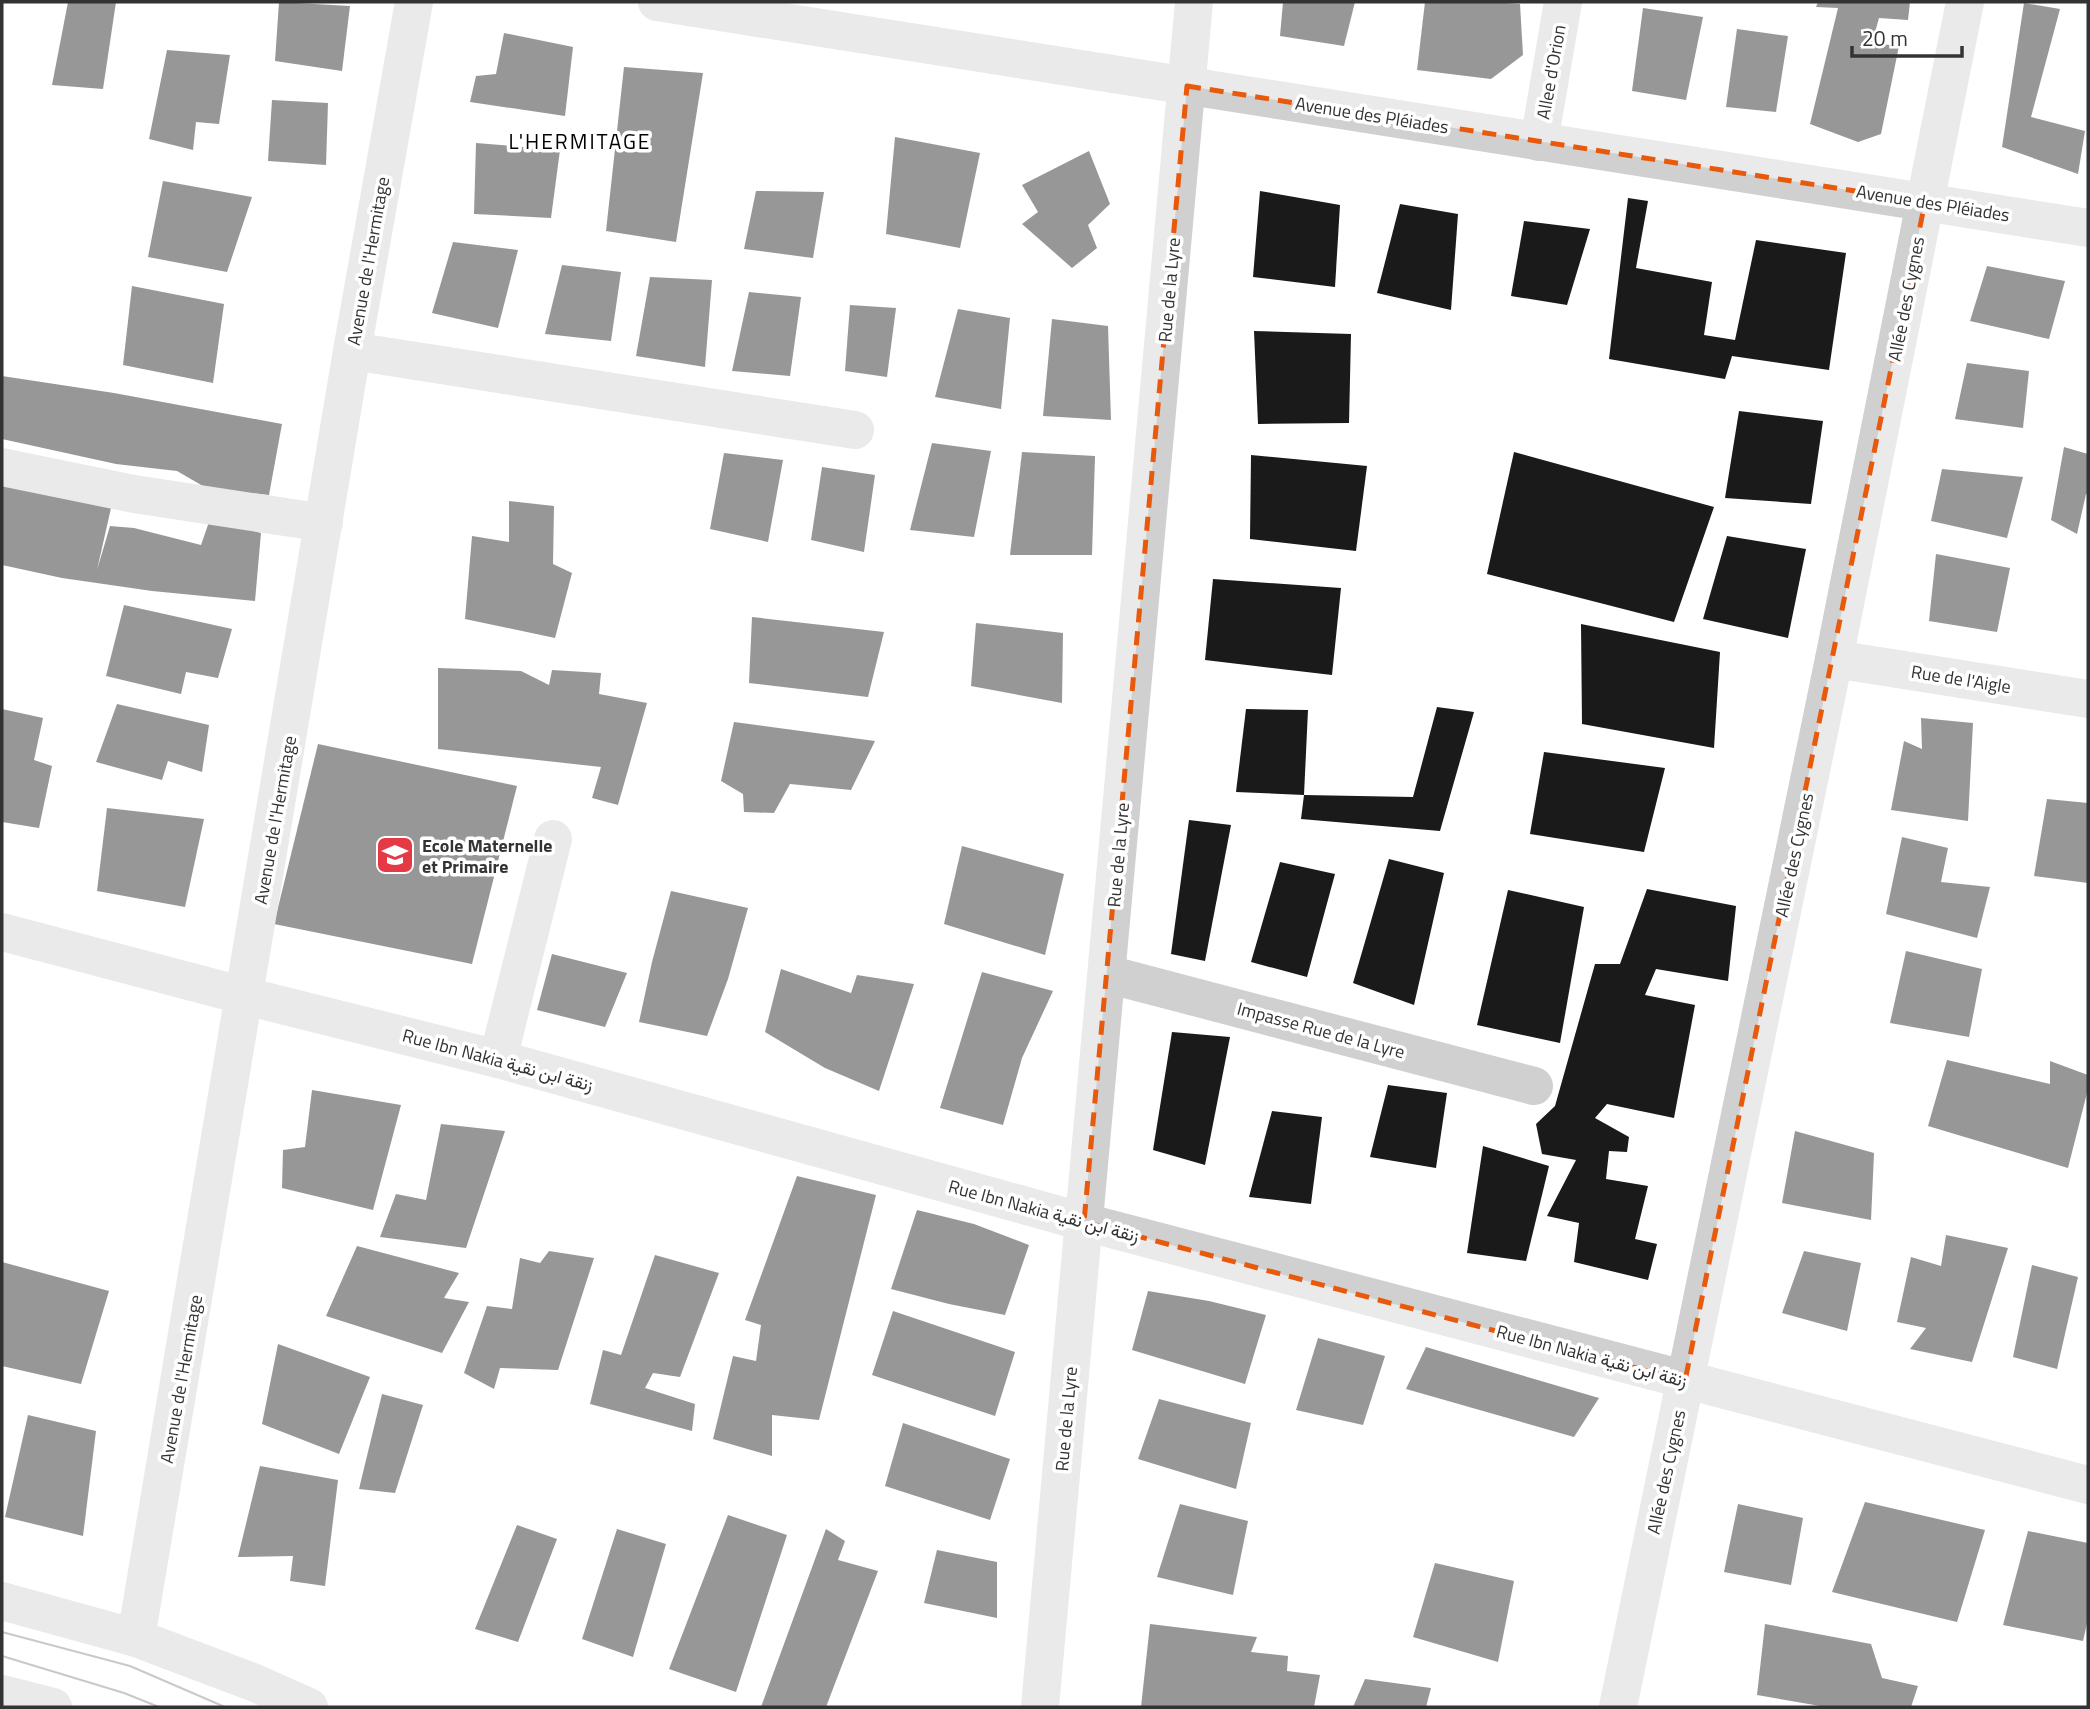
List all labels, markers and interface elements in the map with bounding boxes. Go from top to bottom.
scale bar [1852,14,1962,58]
text: 20 m [1862,22,1908,54]
street label: Allee d'Orion [1529,23,1573,121]
street label: Avenue des Pléiades [1293,90,1451,140]
district label: L'HERMITAGE [509,125,651,157]
street label: Avenue de l'Hermitage [340,175,396,347]
street label: Avenue des Pléiades [1854,178,2012,228]
street label: Allée des Cygnes [1881,234,1931,364]
street label: Rue de la Lyre [1151,237,1187,343]
street label: Rue de l'Aigle [1909,658,2013,700]
street label: Avenue de l'Hermitage [247,734,303,906]
street label: Allée des Cygnes [1768,790,1820,920]
street label: Rue de la Lyre [1100,802,1136,908]
place label: Ecole Maternelle et Primaire [422,832,553,880]
school or university icon: Ecole Maternelle et Primaire [374,834,416,876]
street label: Impasse Rue de la Lyre [1234,995,1408,1065]
street label: Rue Ibn Nakia زنقة ابن نقية [400,1022,596,1098]
street label: Rue Ibn Nakia زنقة ابن نقية [946,1173,1142,1249]
street label: Avenue de l'Hermitage [153,1293,209,1465]
street label: Rue Ibn Nakia زنقة ابن نقية [1494,1318,1690,1394]
street label: Rue de la Lyre [1048,1366,1084,1472]
street label: Allée des Cygnes [1640,1407,1692,1537]

